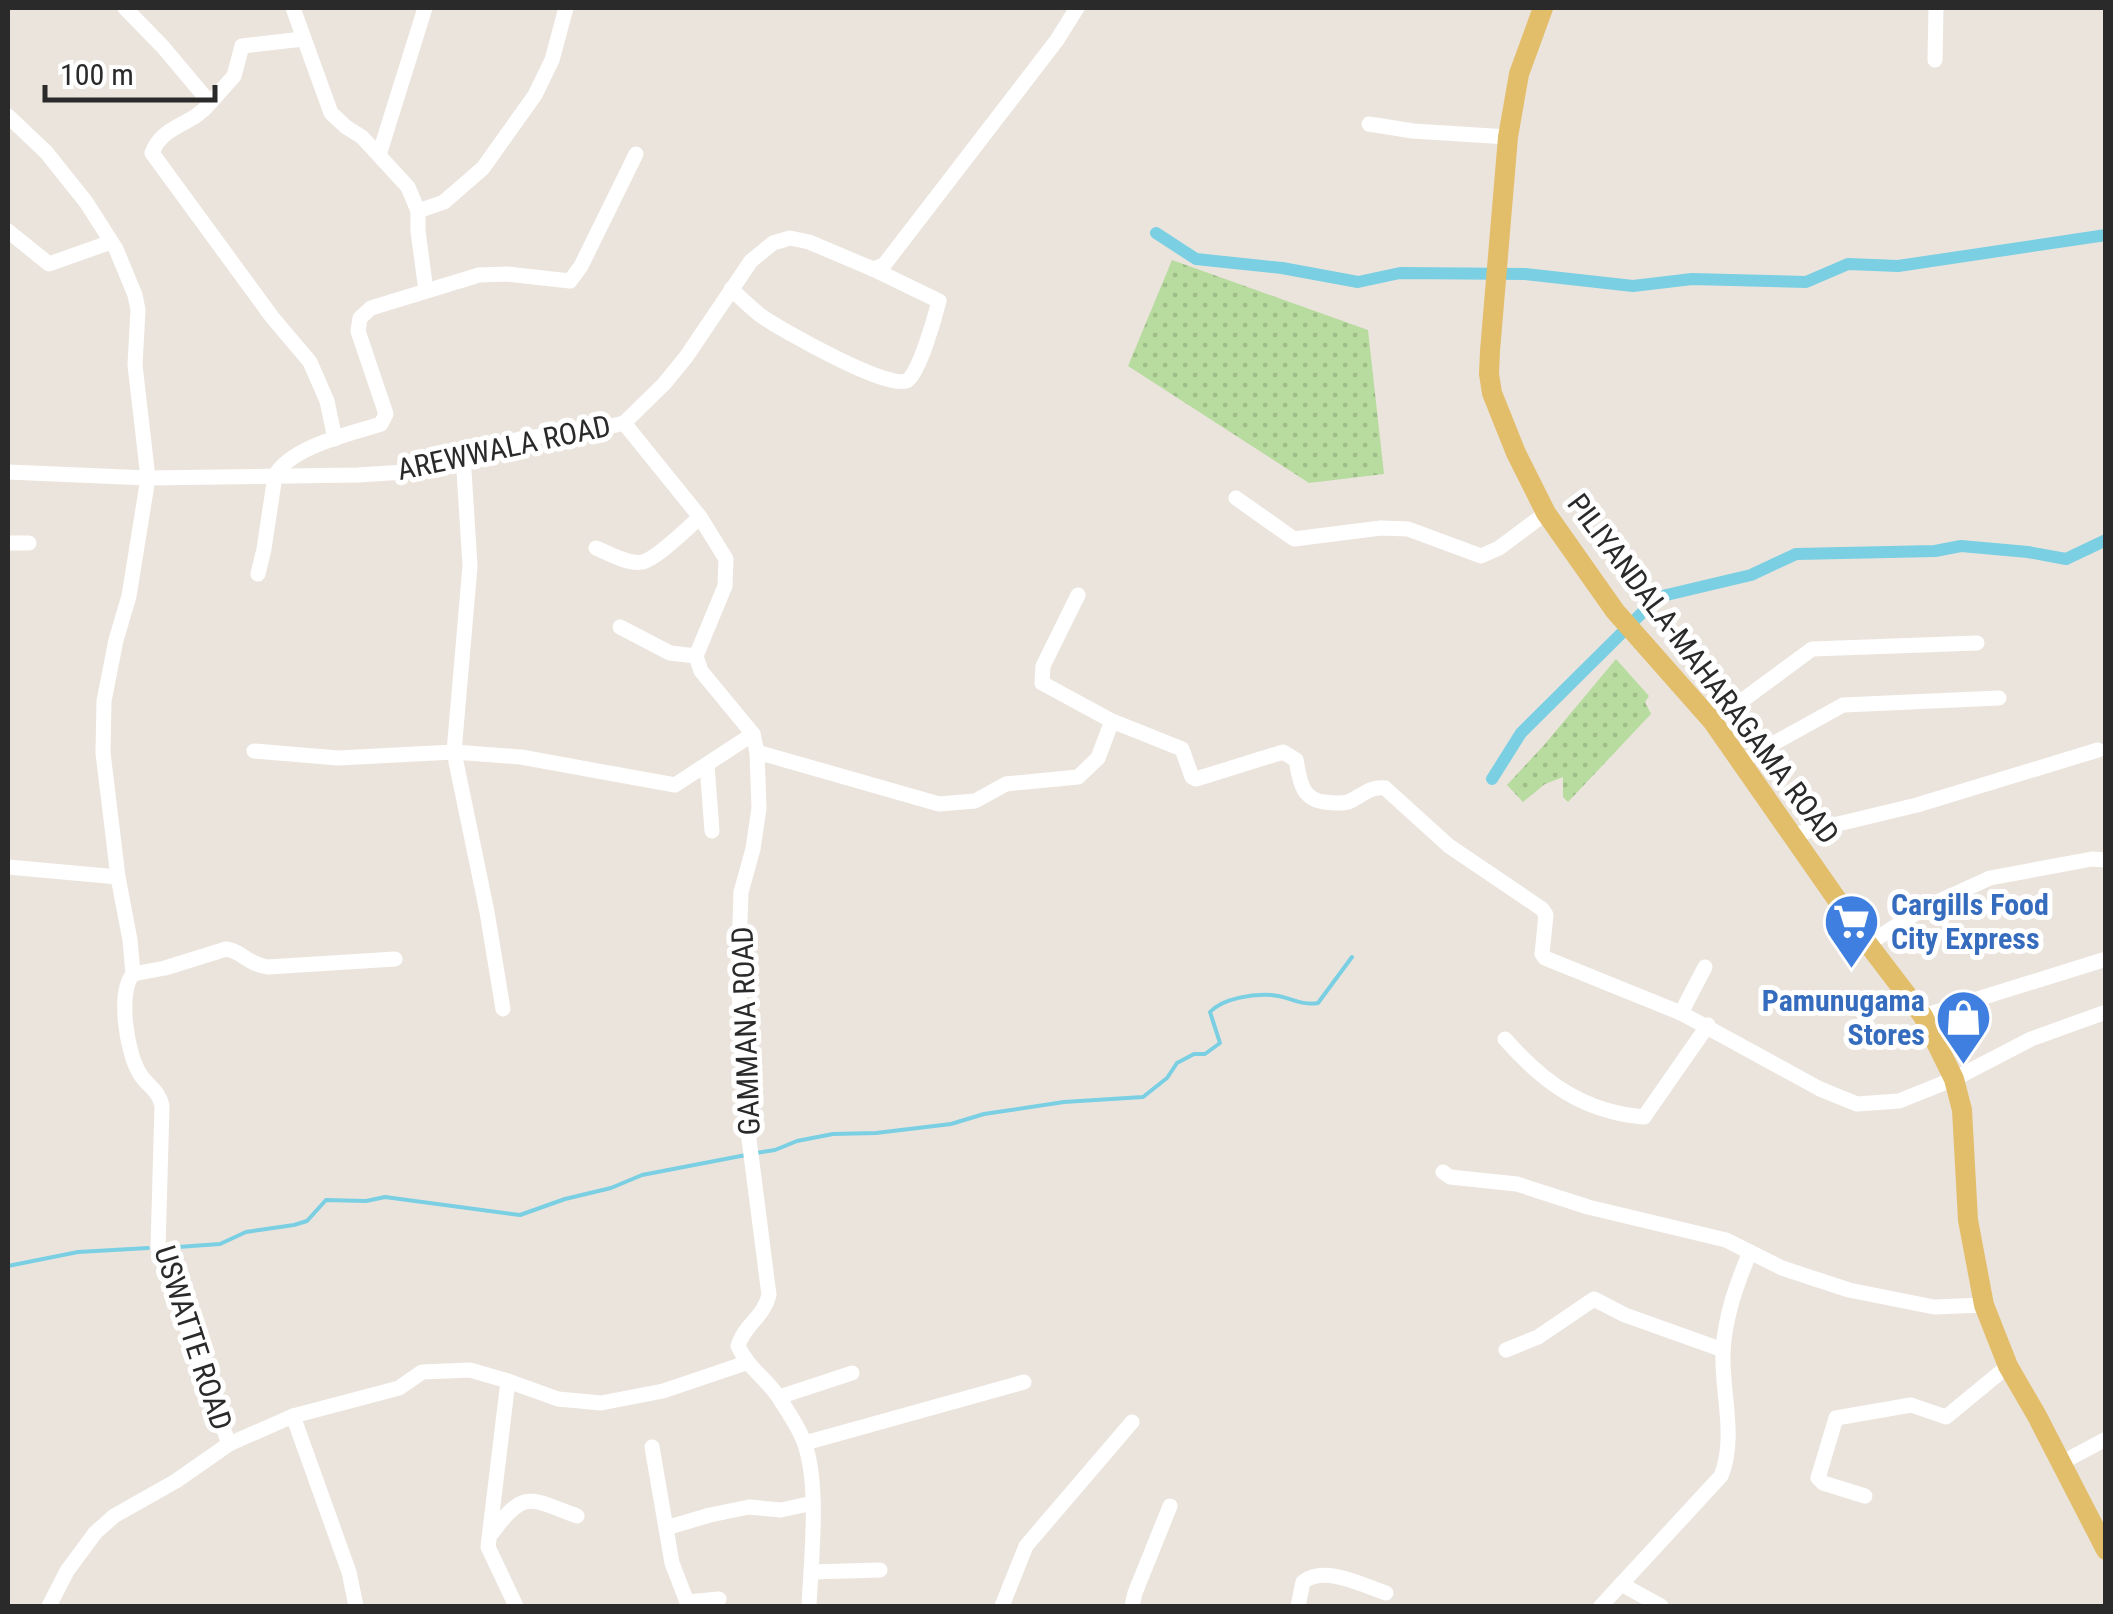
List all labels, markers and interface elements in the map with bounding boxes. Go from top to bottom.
scale bar [45,40,215,102]
text: 100 m [60,57,134,92]
street label: AREWWALA ROAD [394,408,614,487]
street label: PILIYANDALA-MAHARAGAMA ROAD [1560,487,1846,850]
place label: Cargills Food City Express [1891,887,2049,956]
supermarket icon: Cargills Food City Express [1822,892,1882,971]
street label: GAMMANA ROAD [724,926,767,1136]
place label: Pamunugama Stores [1762,983,1925,1052]
shop icon: Pamunugama Stores [1934,988,1994,1067]
street label: USWATTE ROAD [147,1241,240,1434]

